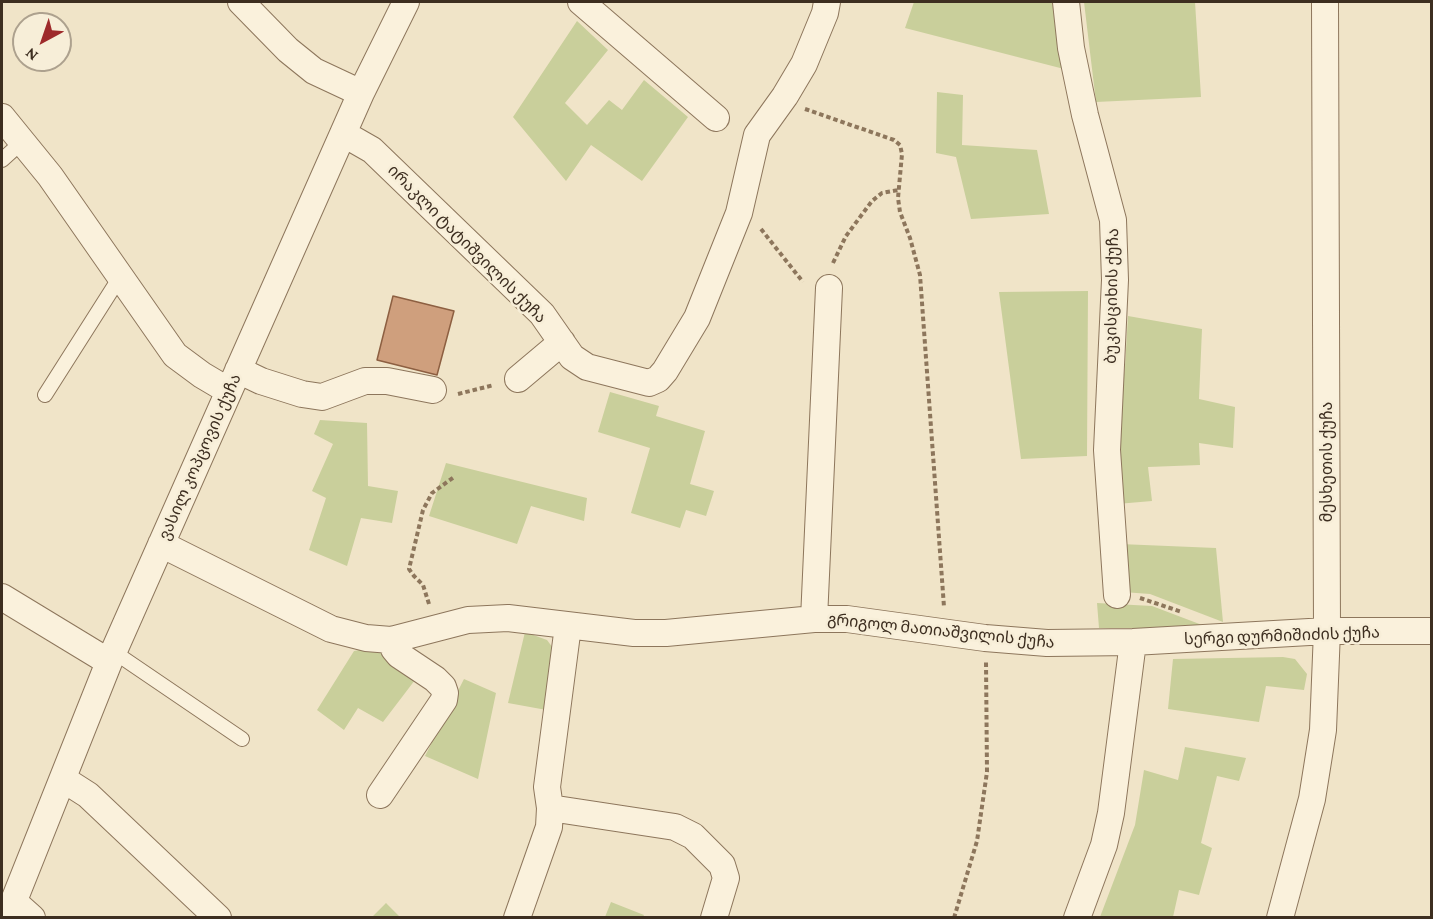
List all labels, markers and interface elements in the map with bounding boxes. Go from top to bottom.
north arrow [12,12,72,72]
text: N [22,45,41,65]
street label: ირაკლი ტატიშვილის ქუჩა [384,161,550,327]
street label: ბუკისციხის ქუჩა [1101,228,1123,364]
street label: ვასილ კოპცოვის ქუჩა [155,371,245,543]
street label: მესხეთის ქუჩა [1317,402,1337,522]
street label: გრიგოლ მათიაშვილის ქუჩა [826,610,1056,652]
street label: სერგი დურმიშიძის ქუჩა [1184,623,1380,649]

